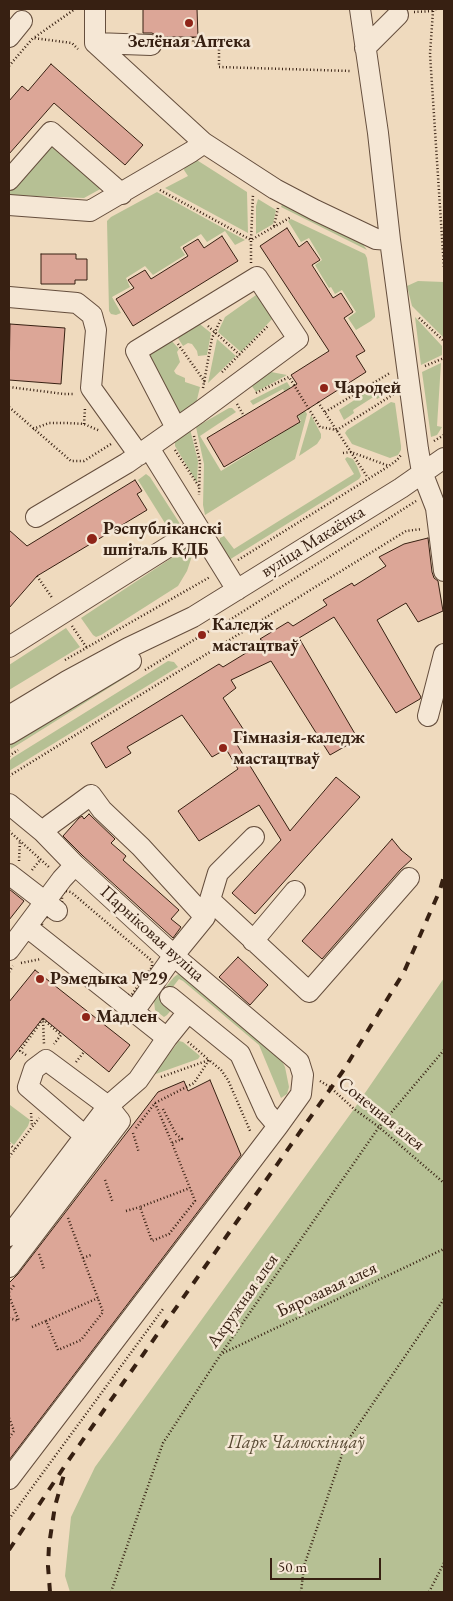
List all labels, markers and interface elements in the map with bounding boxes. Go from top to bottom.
marker: Зелёная Аптека [183,17,195,29]
place label: Зелёная Аптека [127,31,251,53]
place label: Чародей [334,377,401,399]
marker: Чародей [318,382,330,394]
street label: вуліца Макаёнка [257,501,369,583]
place label: Рэспубліканскі шпіталь КДБ [103,518,222,560]
marker: Рэспубліканскі шпіталь КДБ [85,532,99,546]
place label: Каледж мастацтваў [212,614,299,656]
marker: Каледж мастацтваў [196,629,208,641]
place label: Гімназія-каледж мастацтваў [233,727,365,770]
marker: Гімназія-каледж мастацтваў [217,742,229,754]
street label: Парніковая вуліца [95,881,209,987]
place label: Рэмедыка №29 [50,968,167,990]
marker: Рэмедыка №29 [34,973,46,985]
place label: Мадлен [96,1006,157,1028]
marker: Мадлен [80,1011,92,1023]
street label: Сонечная алея [333,1072,429,1156]
street label: Акружная алея [203,1250,283,1352]
street label: Бярозавая алея [273,1257,381,1323]
park label: Парк Чалюскінцаў [228,1432,364,1454]
scale bar [273,1548,384,1580]
text: 50 m [278,1557,307,1576]

